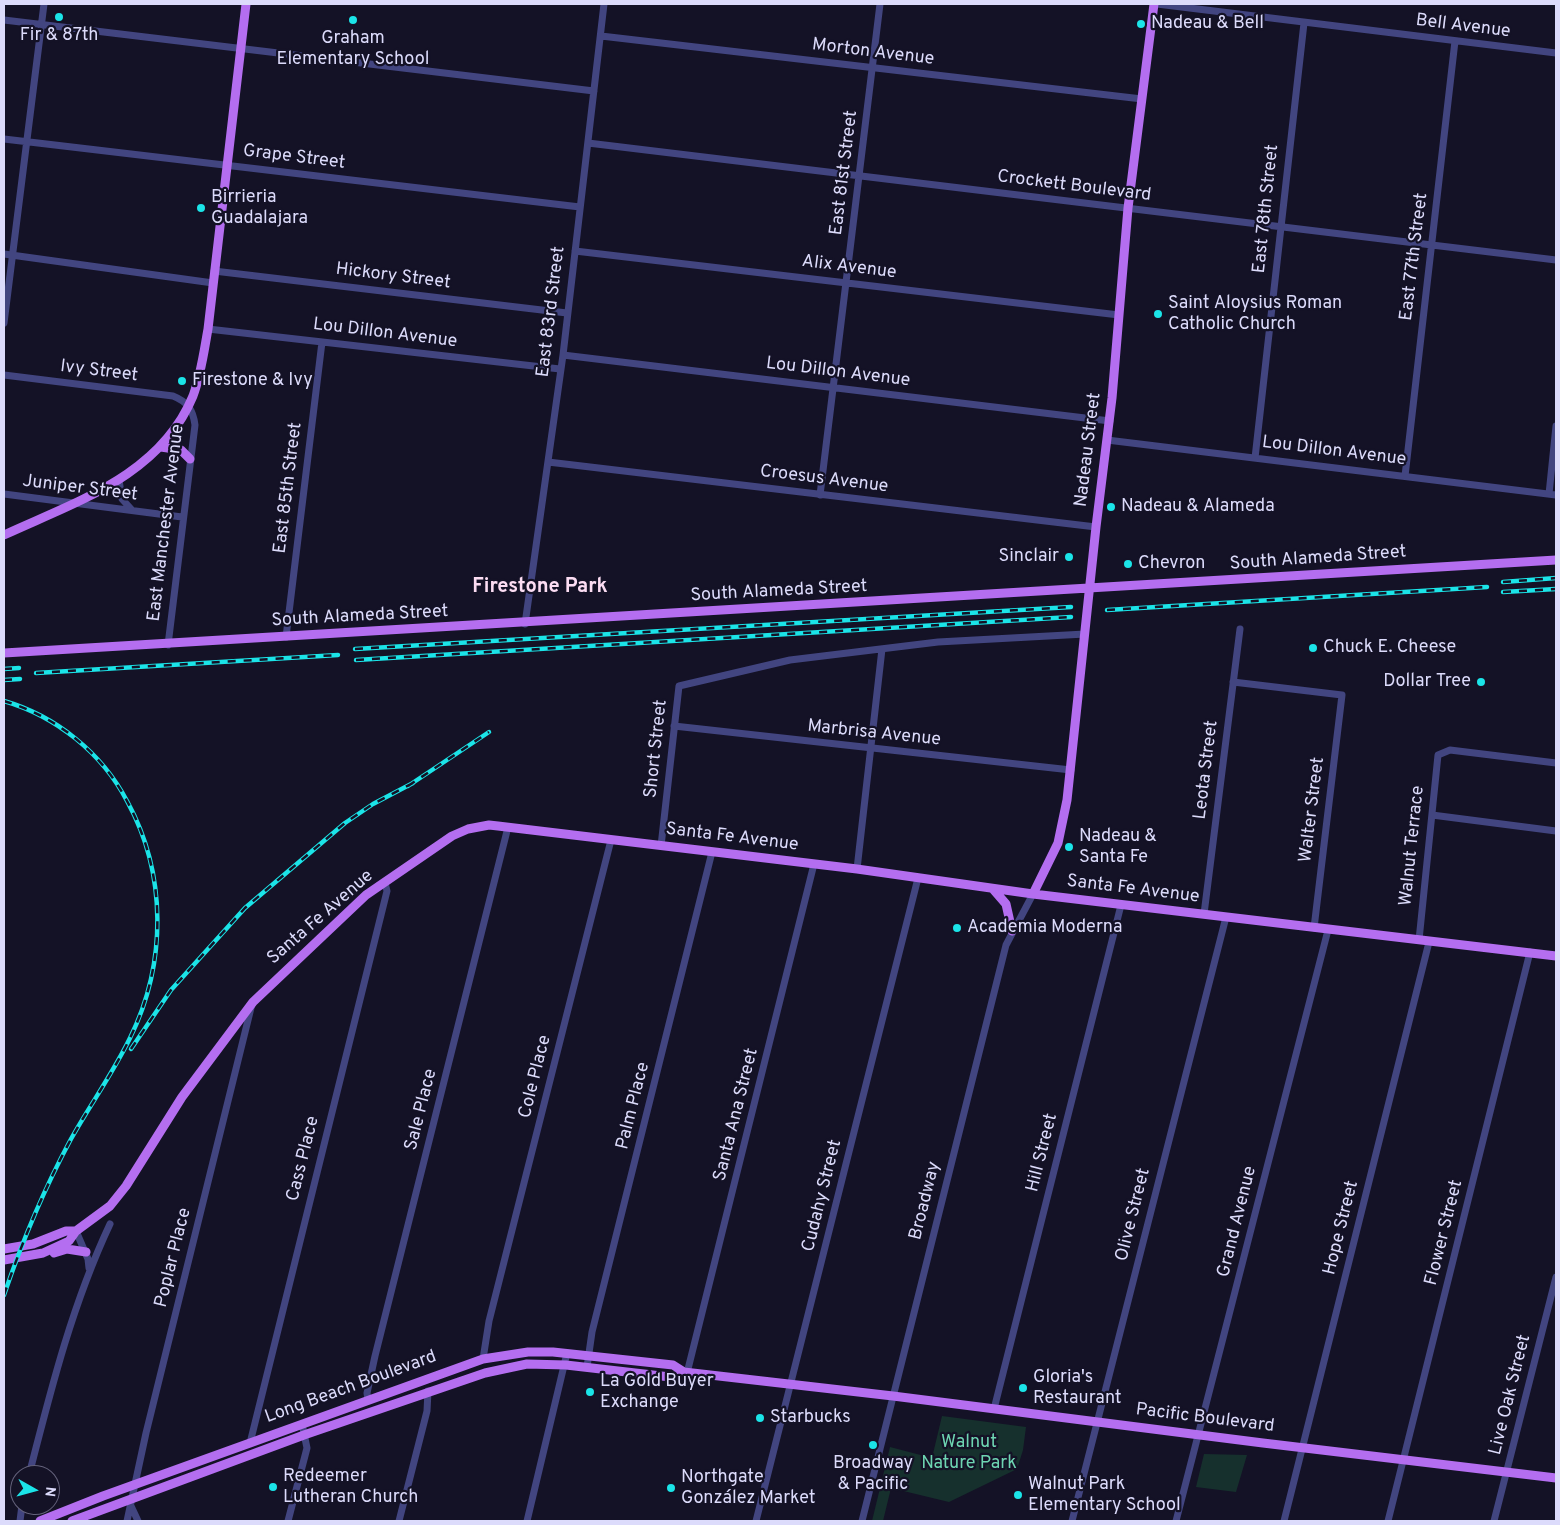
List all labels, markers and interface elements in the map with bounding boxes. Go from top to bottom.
street label: Bell Avenue [1414,10,1512,44]
marker: Fir & 87th [53,11,65,23]
place label: Nadeau & Bell [1151,13,1264,35]
marker: Graham Elementary School [347,14,359,26]
marker: Nadeau & Bell [1135,18,1147,30]
place label: Fir & 87th [20,25,98,47]
place label: Graham Elementary School [277,28,429,70]
street label: Morton Avenue [811,35,935,71]
street label: East 81st Street [827,109,863,237]
street label: Grape Street [242,141,346,175]
street label: East 78th Street [1249,144,1285,274]
street label: Crockett Boulevard [996,167,1152,207]
place label: Birrieria Guadalajara [211,187,308,230]
street label: East 77th Street [1396,192,1434,322]
marker: Birrieria Guadalajara [195,202,207,214]
street label: East 83rd Street [533,245,571,379]
street label: Alix Avenue [800,251,898,285]
street label: Hickory Street [334,259,452,295]
place label: Saint Aloysius Roman Catholic Church [1168,293,1342,336]
marker: Saint Aloysius Roman Catholic Church [1152,308,1164,320]
street label: Lou Dillon Avenue [312,314,458,354]
street label: Lou Dillon Avenue [765,353,911,393]
street label: Ivy Street [59,357,139,387]
place label: Firestone & Ivy [192,370,313,392]
marker: Firestone & Ivy [176,375,188,387]
street label: Nadeau Street [1071,392,1107,508]
street label: East 85th Street [270,421,308,555]
street label: East Manchester Avenue [144,423,190,623]
street label: Lou Dillon Avenue [1261,432,1407,472]
street label: Croesus Avenue [759,461,889,499]
street label: Juniper Street [21,471,139,507]
place label: Nadeau & Alameda [1121,496,1275,518]
marker: Nadeau & Alameda [1105,501,1117,513]
street label: South Alameda Street [1229,542,1407,576]
place label: Sinclair [998,546,1059,568]
marker: Sinclair [1063,551,1075,563]
place label: Chevron [1138,553,1205,575]
marker: Chevron [1122,558,1134,570]
district label: Firestone Park [472,576,608,600]
street label: South Alameda Street [690,577,868,607]
street label: South Alameda Street [271,602,449,632]
place label: Chuck E. Cheese [1323,637,1456,659]
marker: Chuck E. Cheese [1307,642,1319,654]
place label: Dollar Tree [1383,671,1471,693]
marker: Dollar Tree [1475,676,1487,688]
street label: Short Street [641,699,673,799]
street label: Marbrisa Avenue [806,716,942,752]
street label: Leota Street [1190,719,1224,821]
street label: Walter Street [1296,756,1330,864]
street label: Walnut Terrace [1396,785,1430,907]
street label: Santa Fe Avenue [664,819,800,857]
place label: Nadeau & Santa Fe [1079,826,1157,869]
marker: Nadeau & Santa Fe [1063,841,1075,853]
street label: Santa Fe Avenue [264,866,378,970]
street label: Santa Fe Avenue [1065,871,1201,909]
place label: Academia Moderna [967,917,1123,939]
marker: Academia Moderna [951,922,963,934]
street label: Cole Place [515,1033,557,1121]
street label: Santa Ana Street [710,1046,764,1184]
street label: Palm Place [613,1060,655,1152]
street label: Sale Place [401,1067,443,1153]
street label: Hill Street [1023,1111,1063,1195]
street label: Cass Place [283,1114,325,1204]
street label: Cudahy Street [799,1138,847,1254]
street label: Broadway [906,1159,946,1243]
street label: Grand Avenue [1214,1164,1262,1280]
street label: Olive Street [1112,1166,1156,1264]
street label: Flower Street [1421,1178,1469,1288]
street label: Hope Street [1320,1179,1364,1277]
street label: Poplar Place [151,1206,197,1310]
street label: Live Oak Street [1486,1333,1536,1457]
street label: Long Beach Boulevard [262,1347,440,1429]
place label: Gloria's Restaurant [1033,1367,1122,1410]
place label: La Gold Buyer Exchange [600,1371,714,1414]
marker: Gloria's Restaurant [1017,1382,1029,1394]
marker: La Gold Buyer Exchange [584,1386,596,1398]
street label: Pacific Boulevard [1134,1400,1276,1438]
place label: Starbucks [770,1407,851,1429]
marker: Starbucks [754,1412,766,1424]
park label: Walnut Nature Park [921,1432,1017,1475]
marker: Broadway & Pacific [867,1439,879,1451]
place label: Broadway & Pacific [833,1453,913,1496]
north arrow [10,1465,60,1515]
place label: Redeemer Lutheran Church [283,1466,418,1508]
place label: Northgate González Market [681,1467,815,1510]
place label: Walnut Park Elementary School [1028,1474,1181,1516]
marker: Redeemer Lutheran Church [267,1481,279,1493]
marker: Northgate González Market [665,1482,677,1494]
text: N [40,1486,58,1498]
marker: Walnut Park Elementary School [1012,1489,1024,1501]

